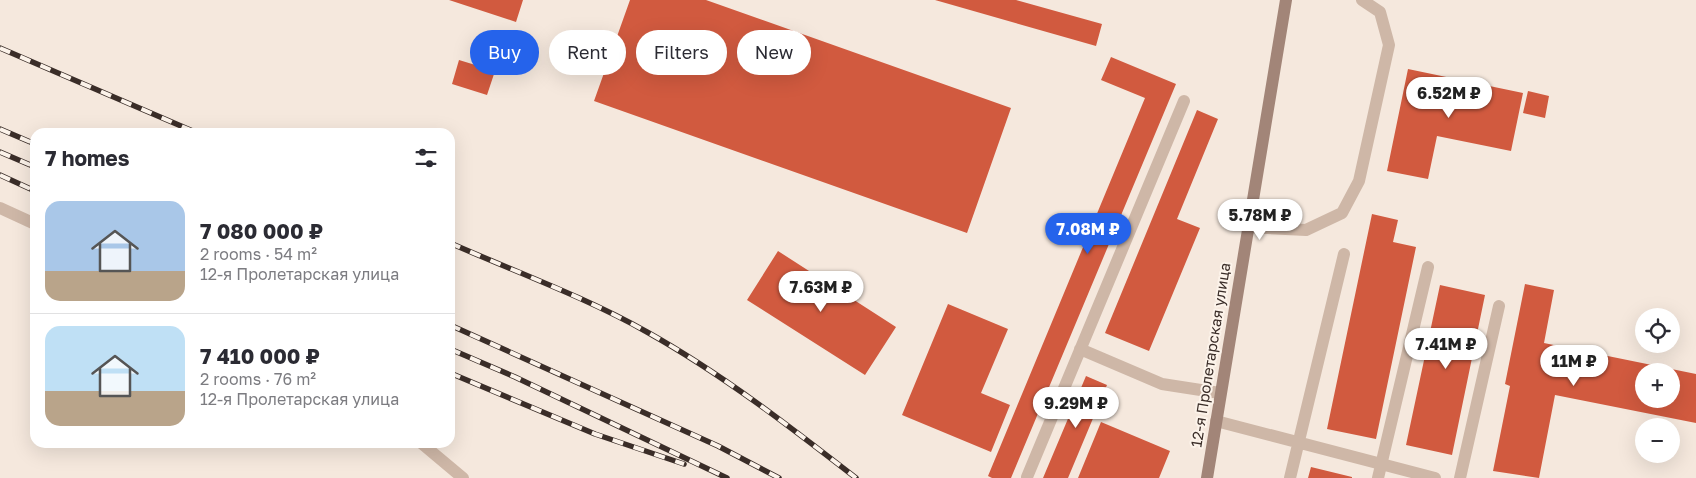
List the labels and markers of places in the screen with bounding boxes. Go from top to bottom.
pin: 6.52M ₽ [1403,76,1495,119]
pin: 5.78M ₽ [1214,198,1306,241]
pin: 7.08M ₽ [1042,212,1134,255]
pin: 7.63M ₽ [775,270,867,313]
pin: 7.41M ₽ [1400,328,1492,370]
pin: 11M ₽ [1539,344,1609,387]
pin: 9.29M ₽ [1030,386,1122,429]

